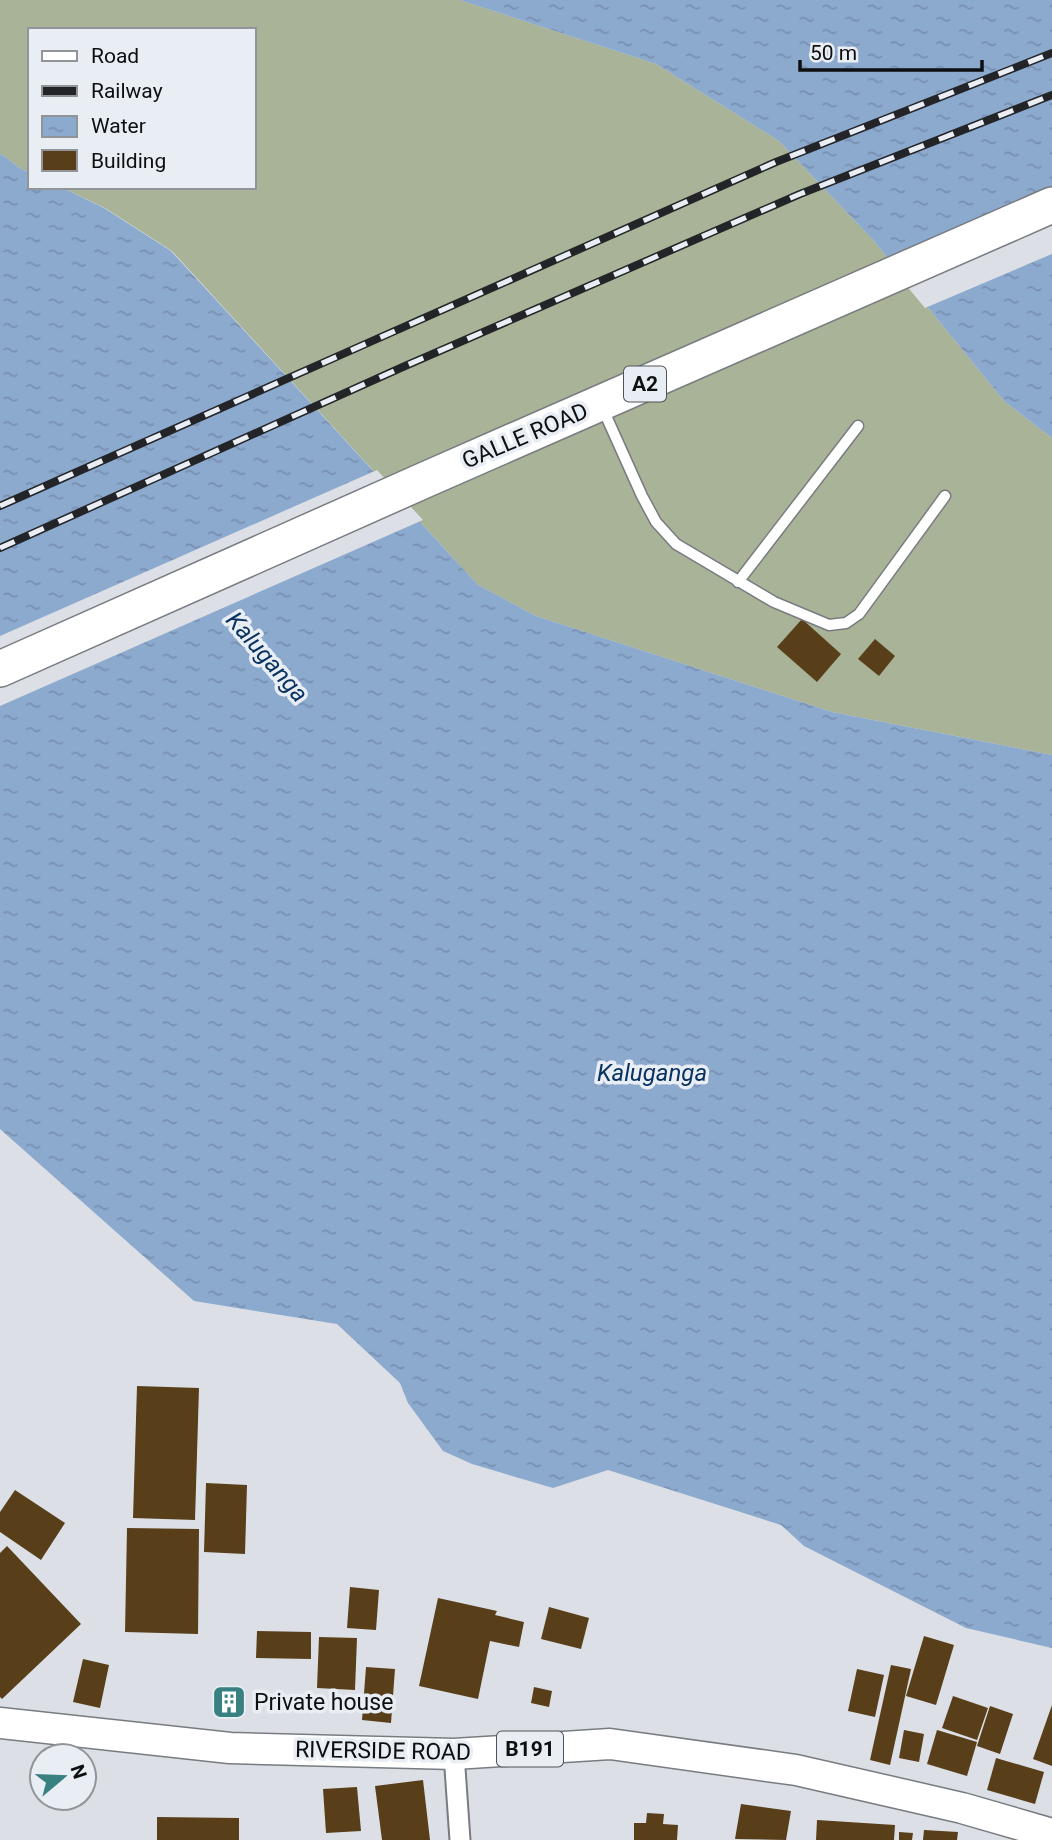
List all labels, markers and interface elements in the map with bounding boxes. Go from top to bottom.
legend [28,28,256,189]
scale bar [800,28,982,72]
text: 50 m [810,41,857,65]
text: Road [91,44,139,68]
text: Railway [91,79,163,103]
text: Water [91,114,146,138]
text: Building [91,149,166,173]
road number: A2 [624,366,666,402]
street label: GALLE ROAD [458,397,592,475]
water label: Kaluganga [220,606,314,708]
water label: Kaluganga [597,1059,707,1087]
building icon: Private house [210,1683,248,1721]
place label: Private house [254,1689,393,1716]
road number: B191 [497,1732,563,1766]
street label: RIVERSIDE ROAD [295,1736,471,1766]
north arrow [28,1742,98,1812]
text: N [66,1762,92,1782]

